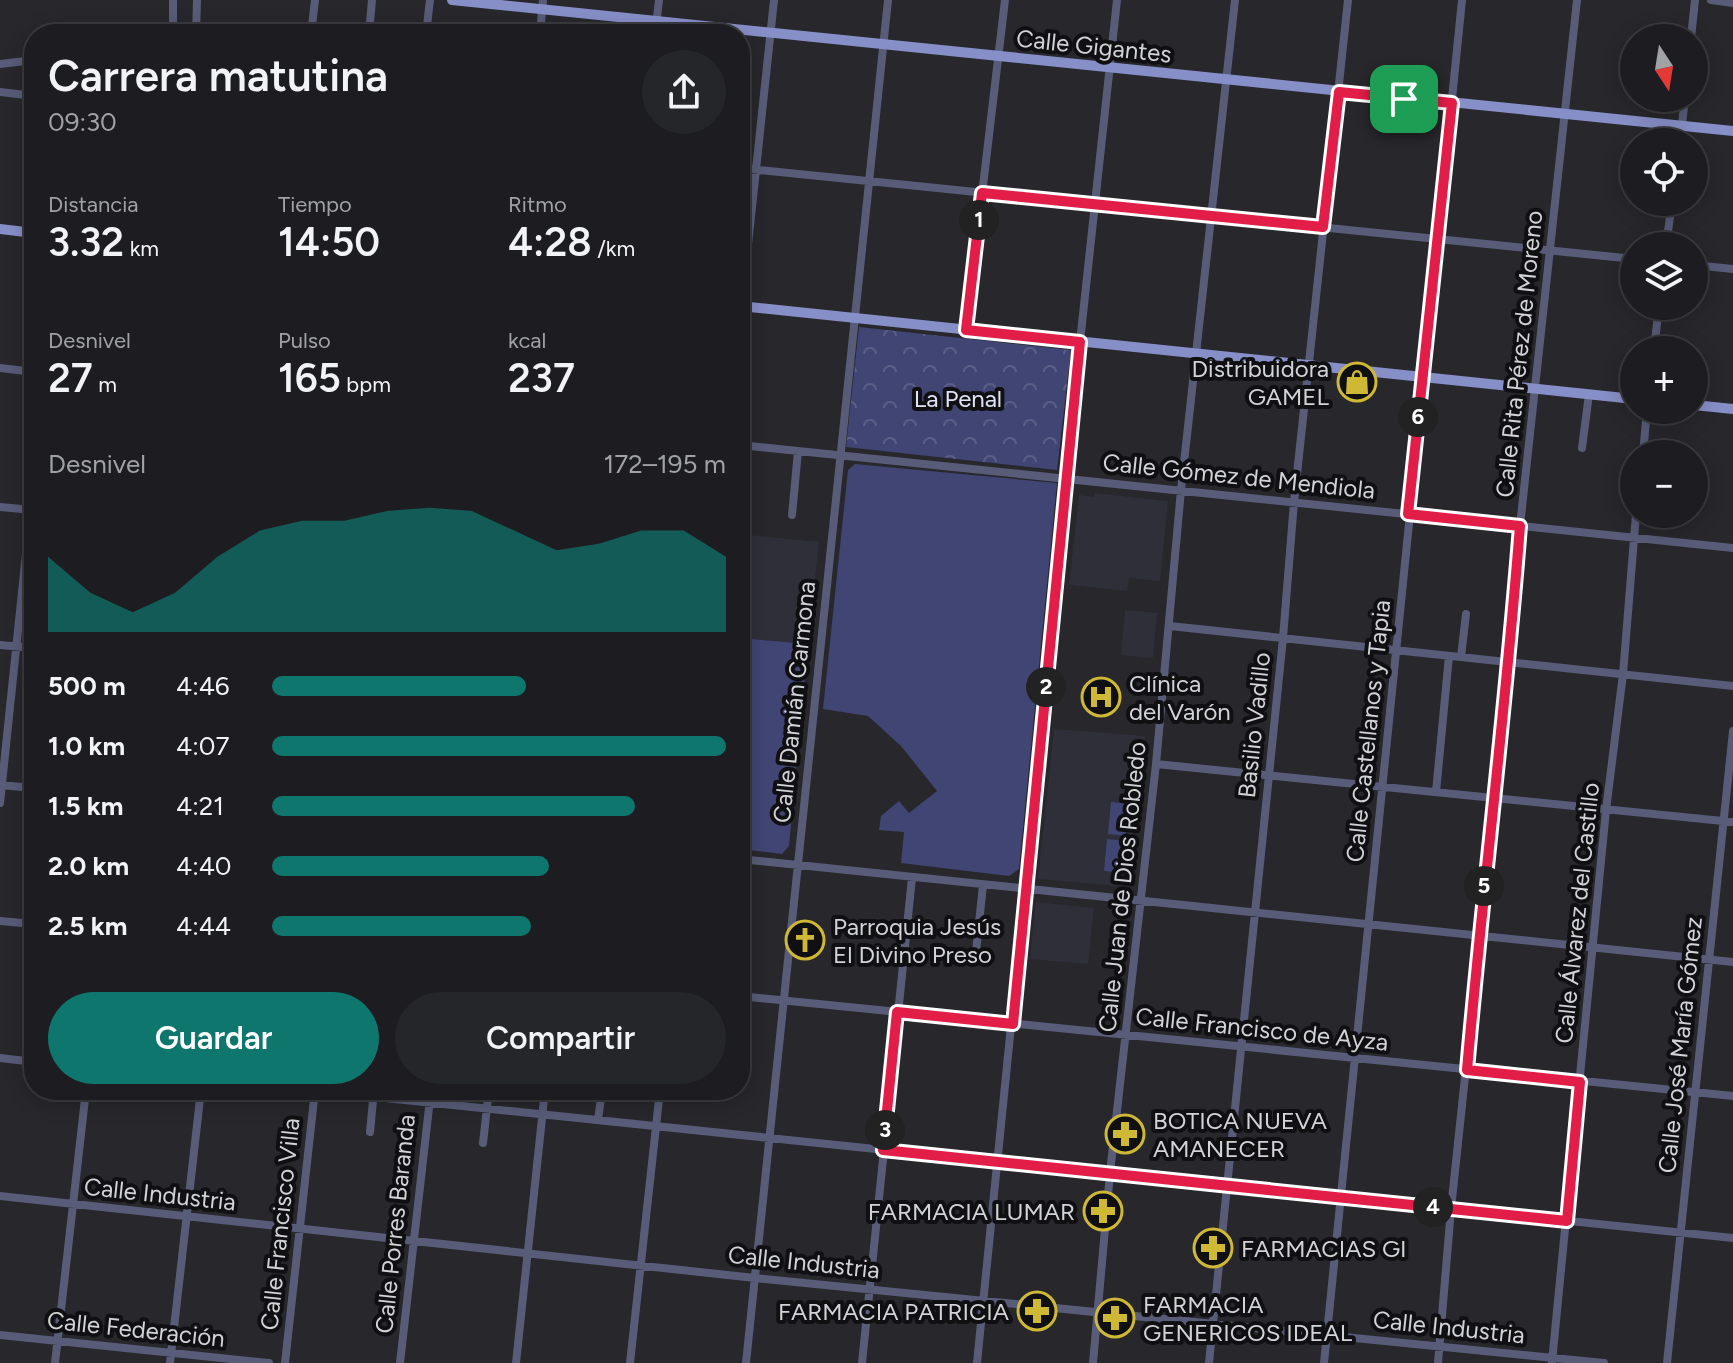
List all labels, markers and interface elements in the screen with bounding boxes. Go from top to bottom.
street label: Calle Gigantes [1015,23,1173,69]
north arrow [1620,24,1708,112]
map controls [1620,24,1708,528]
text: Carrera matutina [48,49,388,102]
button: share [642,50,726,134]
pin [1370,65,1438,133]
icon: arrive [1382,77,1426,121]
text: 09:30 [48,106,117,138]
button: locate [1620,128,1708,216]
text: Distancia [48,191,138,218]
text: Tiempo [278,191,352,218]
text: Ritmo [508,191,567,218]
pin: 1 [959,200,999,240]
text: 1 [974,206,984,233]
street label: Calle Rita Pérez de Moreno [1490,209,1548,499]
text: 3.32 [48,218,124,266]
text: 14:50 [278,218,380,266]
text: 4:28 [508,218,592,266]
button: layers [1620,232,1708,320]
text: km [124,235,159,262]
text: /km [592,235,635,262]
text: Desnivel [48,327,131,354]
text: Pulso [278,327,331,354]
text: kcal [508,327,546,354]
button: + [1620,336,1708,424]
text: 27 [48,354,93,402]
text: 165 [278,354,341,402]
text: 237 [508,354,575,402]
place label: Distribuidora GAMEL [1192,354,1330,411]
shop icon: Distribuidora GAMEL [1336,361,1378,403]
text: m [93,371,117,398]
text: bpm [341,371,391,398]
park label: La Penal [914,384,1002,413]
pin: 6 [1398,397,1438,437]
text: 6 [1412,403,1424,430]
button: − [1620,440,1708,528]
street label: Calle Gómez de Mendiola [1101,447,1377,505]
text: Desnivel [48,448,146,480]
text: 172–195 m [604,448,726,480]
street label: Calle Damián Carmona [767,580,821,824]
street label: Calle Castellanos y Tapia [1340,598,1396,864]
street label: Basilio Vadillo [1232,651,1276,799]
pin: 2 [1026,667,1066,707]
place label: Clínica del Varón [1129,669,1231,726]
text: 500 m [48,670,126,702]
text: 4:46 [176,670,230,702]
text: 2 [1040,673,1052,700]
hospital icon: Clínica del Varón [1080,676,1122,718]
text: 1.0 km [48,730,125,762]
text: 4:07 [176,730,229,762]
street label: Calle Juan de Dios Robledo [1092,740,1152,1034]
street label: Calle Álvarez del Castillo [1549,781,1605,1045]
text: 1.5 km [48,790,123,822]
text: 4:21 [176,790,224,822]
text: 2.0 km [48,850,129,882]
text: 4:40 [176,850,232,882]
pin: 5 [1464,866,1504,906]
text: 5 [1478,872,1490,899]
text: 2.5 km [48,910,127,942]
text: 4:44 [176,910,231,942]
place label: Parroquia Jesús El Divino Preso [833,912,1001,969]
street label: Calle José María Gómez [1652,915,1708,1175]
church icon: Parroquia Jesús El Divino Preso [784,919,826,961]
button: Guardar [48,992,379,1084]
button: Compartir [395,992,726,1084]
street label: Calle Francisco de Ayza [1134,1001,1390,1057]
place label: BOTICA NUEVA AMANECER [1153,1106,1328,1163]
pin: 3 [865,1110,905,1150]
street label: Calle Porres Baranda [369,1113,421,1335]
pharmacy icon: BOTICA NUEVA AMANECER [1104,1113,1146,1155]
street label: Calle Francisco Villa [254,1116,306,1332]
text: 3 [879,1116,891,1143]
street label: Calle Industria [83,1172,237,1216]
pin: 4 [1413,1187,1453,1227]
pharmacy icon: FARMACIA LUMAR [1082,1190,1124,1232]
text: 4 [1426,1193,1440,1220]
place label: FARMACIA LUMAR [868,1197,1075,1226]
pharmacy icon: FARMACIAS GI [1192,1227,1234,1269]
place label: FARMACIAS GI [1241,1234,1406,1263]
street label: Calle Industria [727,1240,881,1284]
pharmacy icon: FARMACIA PATRICIA [1016,1290,1058,1332]
place label: FARMACIA GENERICOS IDEAL [1143,1290,1353,1347]
place label: FARMACIA PATRICIA [778,1297,1010,1326]
pharmacy icon: FARMACIA GENERICOS IDEAL [1094,1297,1136,1339]
street label: Calle Federación [46,1305,226,1353]
street label: Calle Industria [1372,1305,1526,1349]

